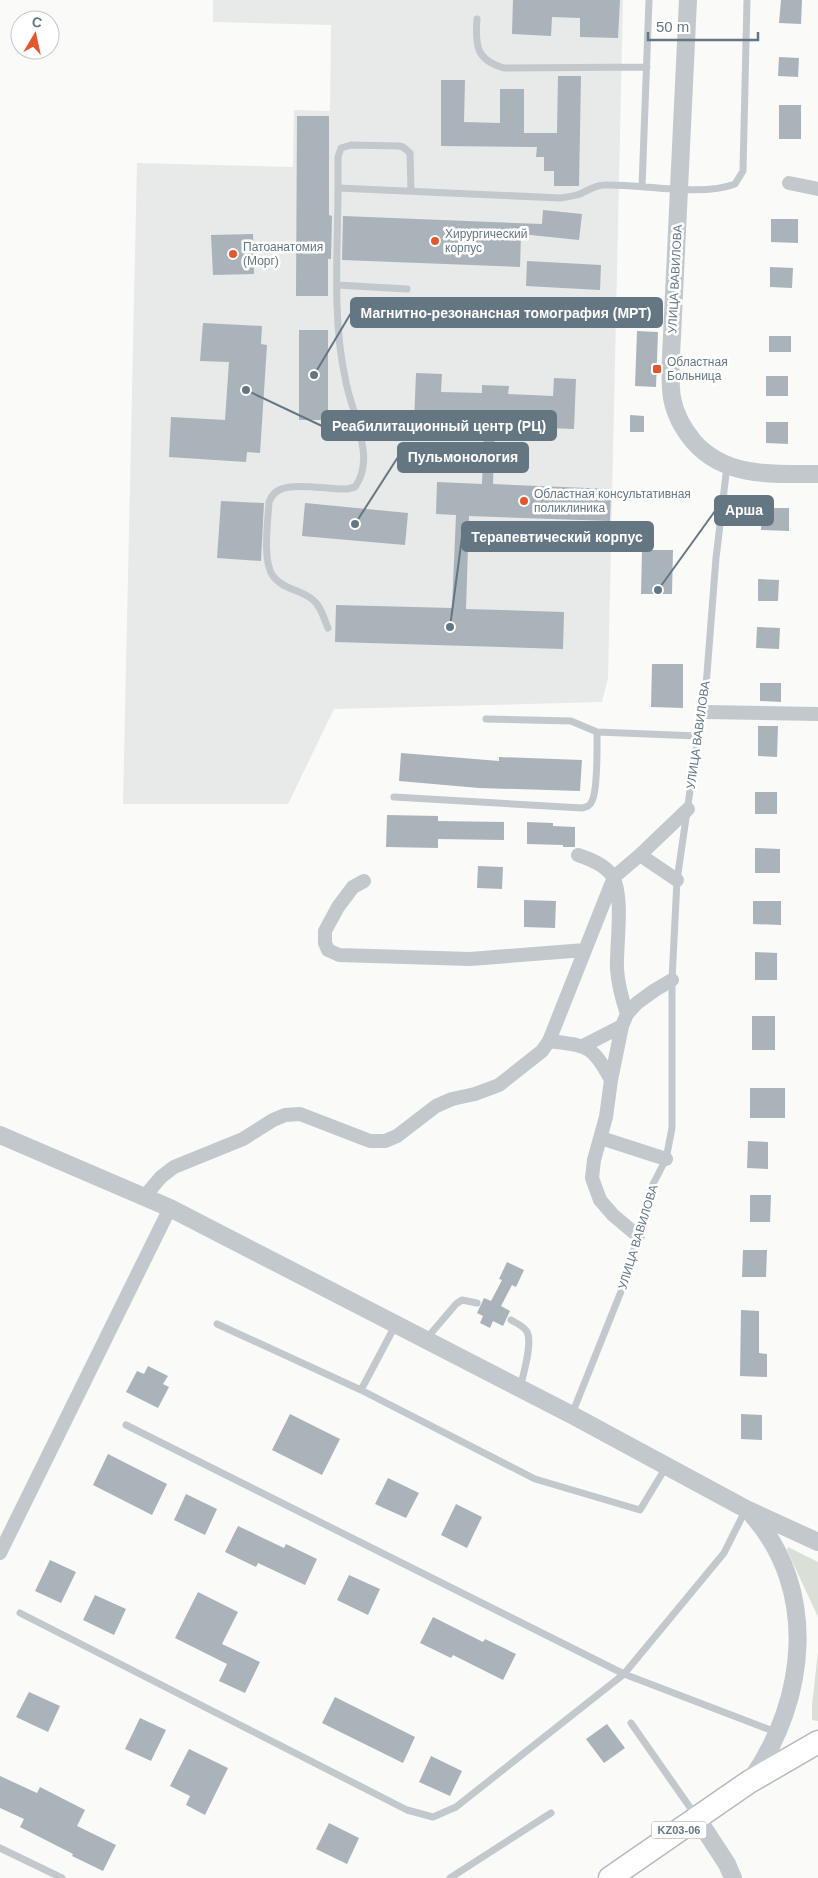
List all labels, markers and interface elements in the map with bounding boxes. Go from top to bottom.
north arrow [10,10,60,60]
scale bar [648,10,758,42]
text: С [31,13,43,31]
text: 50 m [656,18,689,35]
street label: УЛИЦА ВАВИЛОВА [665,224,685,334]
place label: Хирургический корпус [445,227,527,255]
marker: Хирургический корпус [429,235,441,247]
place label: Патоанатомия (Морг) [243,240,323,268]
marker: Патоанатомия (Морг) [227,248,239,260]
callout: Магнитно-резонансная томография (МРТ) [351,298,662,327]
text: Магнитно-резонансная томография (МРТ) [361,305,651,321]
place label: Областная Больница [667,355,728,383]
marker: Областная Больница [651,363,663,375]
callout: Реабилитационный центр (РЦ) [322,411,556,440]
text: Реабилитационный центр (РЦ) [332,418,546,434]
callout: Пульмонология [398,443,528,472]
text: Пульмонология [408,449,518,465]
place label: Областная консультативная поликлиника [534,487,691,515]
marker: Областная консультативная поликлиника [518,495,530,507]
callout: Арша [715,496,773,525]
text: Арша [725,502,763,518]
callout: Терапевтический корпус [462,522,653,551]
text: Терапевтический корпус [471,529,643,545]
street label: УЛИЦА ВАВИЛОВА [683,680,713,790]
street label: УЛИЦА ВАВИЛОВА [615,1183,661,1291]
road number: KZ03-06 [652,1822,706,1838]

